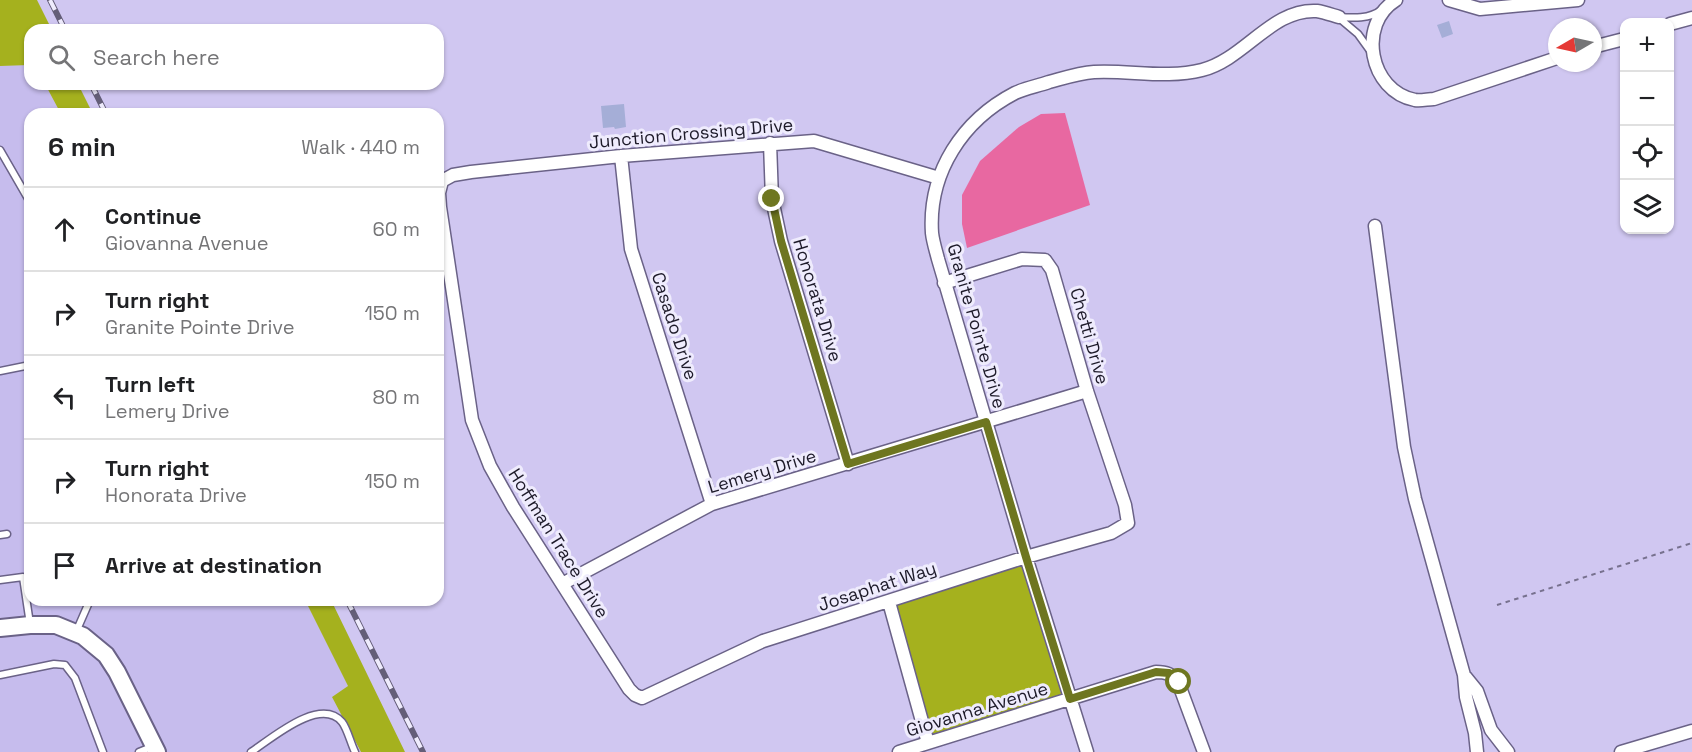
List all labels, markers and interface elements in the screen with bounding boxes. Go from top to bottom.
north arrow [1548,18,1602,72]
map controls [1620,18,1674,234]
button: + [1620,18,1674,72]
search box [24,24,444,90]
icon: search [45,41,78,74]
text: Search here [93,43,220,71]
button: − [1620,72,1674,126]
street label: Junction Crossing Drive [588,113,794,153]
button: locate [1620,126,1674,180]
text: 6 min [48,130,116,164]
text: Walk · 440 m [301,134,420,160]
button: layers [1620,180,1674,234]
route end [758,185,784,211]
text: Continue [105,202,201,230]
icon: ahead [48,213,81,246]
text: 60 m [373,216,420,242]
text: Giovanna Avenue [105,230,269,256]
street label: Honorata Drive [788,236,848,364]
street label: Granite Pointe Drive [942,241,1012,411]
street label: Casado Drive [647,269,703,383]
street label: Chetti Drive [1065,285,1115,387]
text: Turn right [105,286,210,314]
icon: right [48,297,81,330]
text: 150 m [365,300,420,326]
text: Granite Pointe Drive [105,314,295,340]
text: Turn left [105,370,195,398]
icon: left [48,381,81,414]
text: 80 m [372,384,420,410]
text: Lemery Drive [105,398,230,424]
street label: Lemery Drive [705,444,819,498]
text: Turn right [105,454,210,482]
street label: Hoffman Trace Drive [504,464,614,622]
icon: right [48,465,81,498]
text: 150 m [365,468,420,494]
text: Honorata Drive [105,482,247,508]
icon: arrive [48,549,81,582]
text: Arrive at destination [105,551,322,579]
street label: Josaphat Way [815,556,939,616]
route start [1165,668,1191,694]
street label: Giovanna Avenue [903,676,1051,742]

